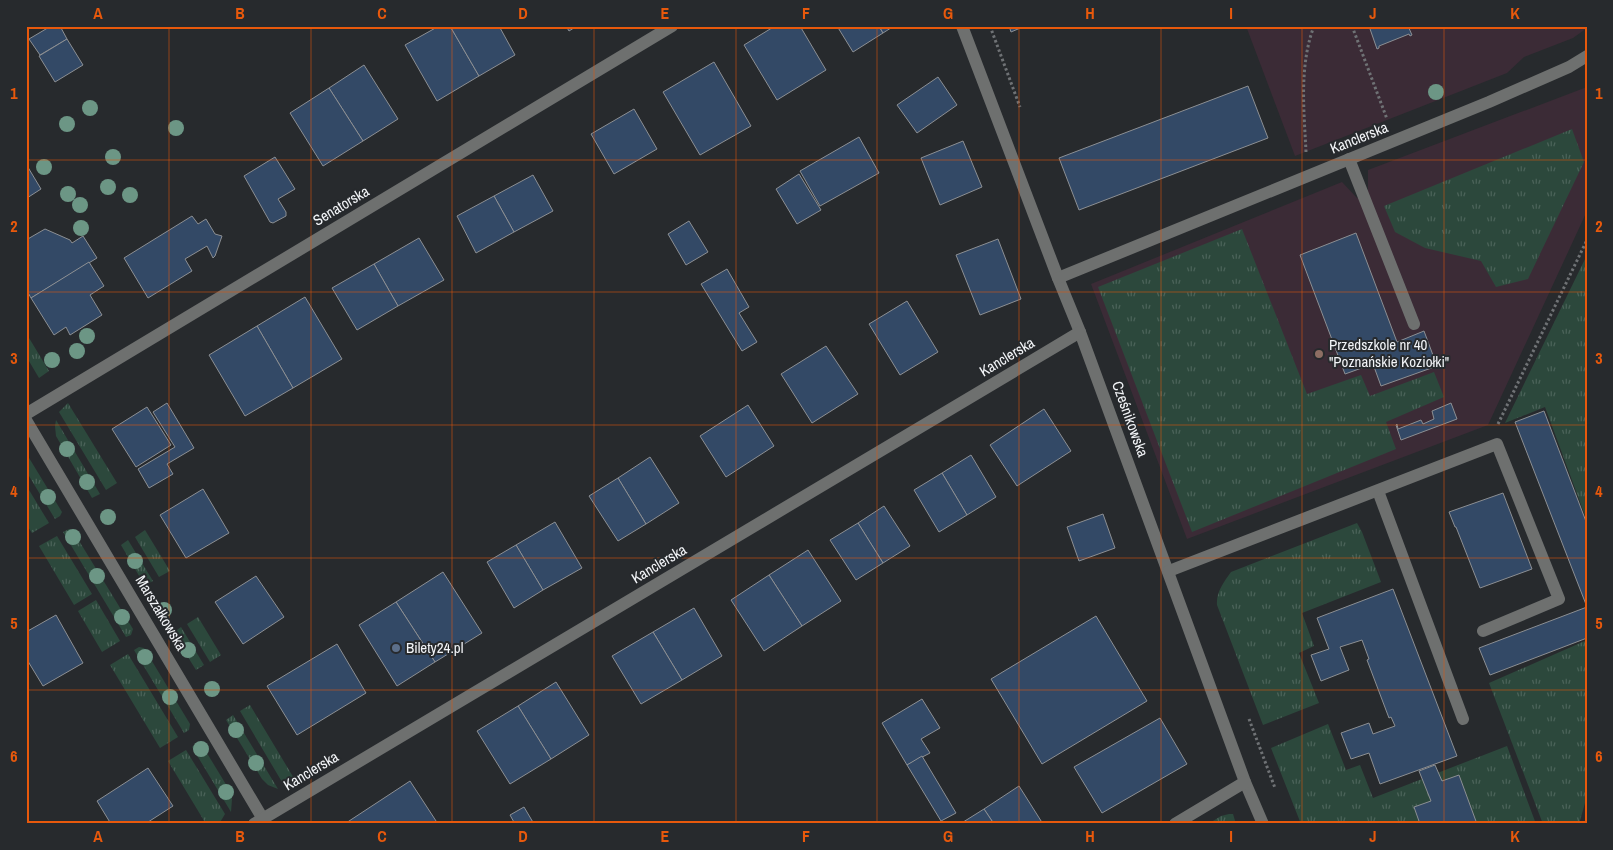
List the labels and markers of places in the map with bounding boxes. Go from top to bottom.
place label: Przedszkole nr 40 "Poznańskie Koziołki" [1329,334,1449,372]
marker: Przedszkole nr 40 "Poznańskie Koziołki" [1313,348,1325,360]
place label: Bilety24.pl [406,637,463,658]
marker: Bilety24.pl [390,642,402,654]

